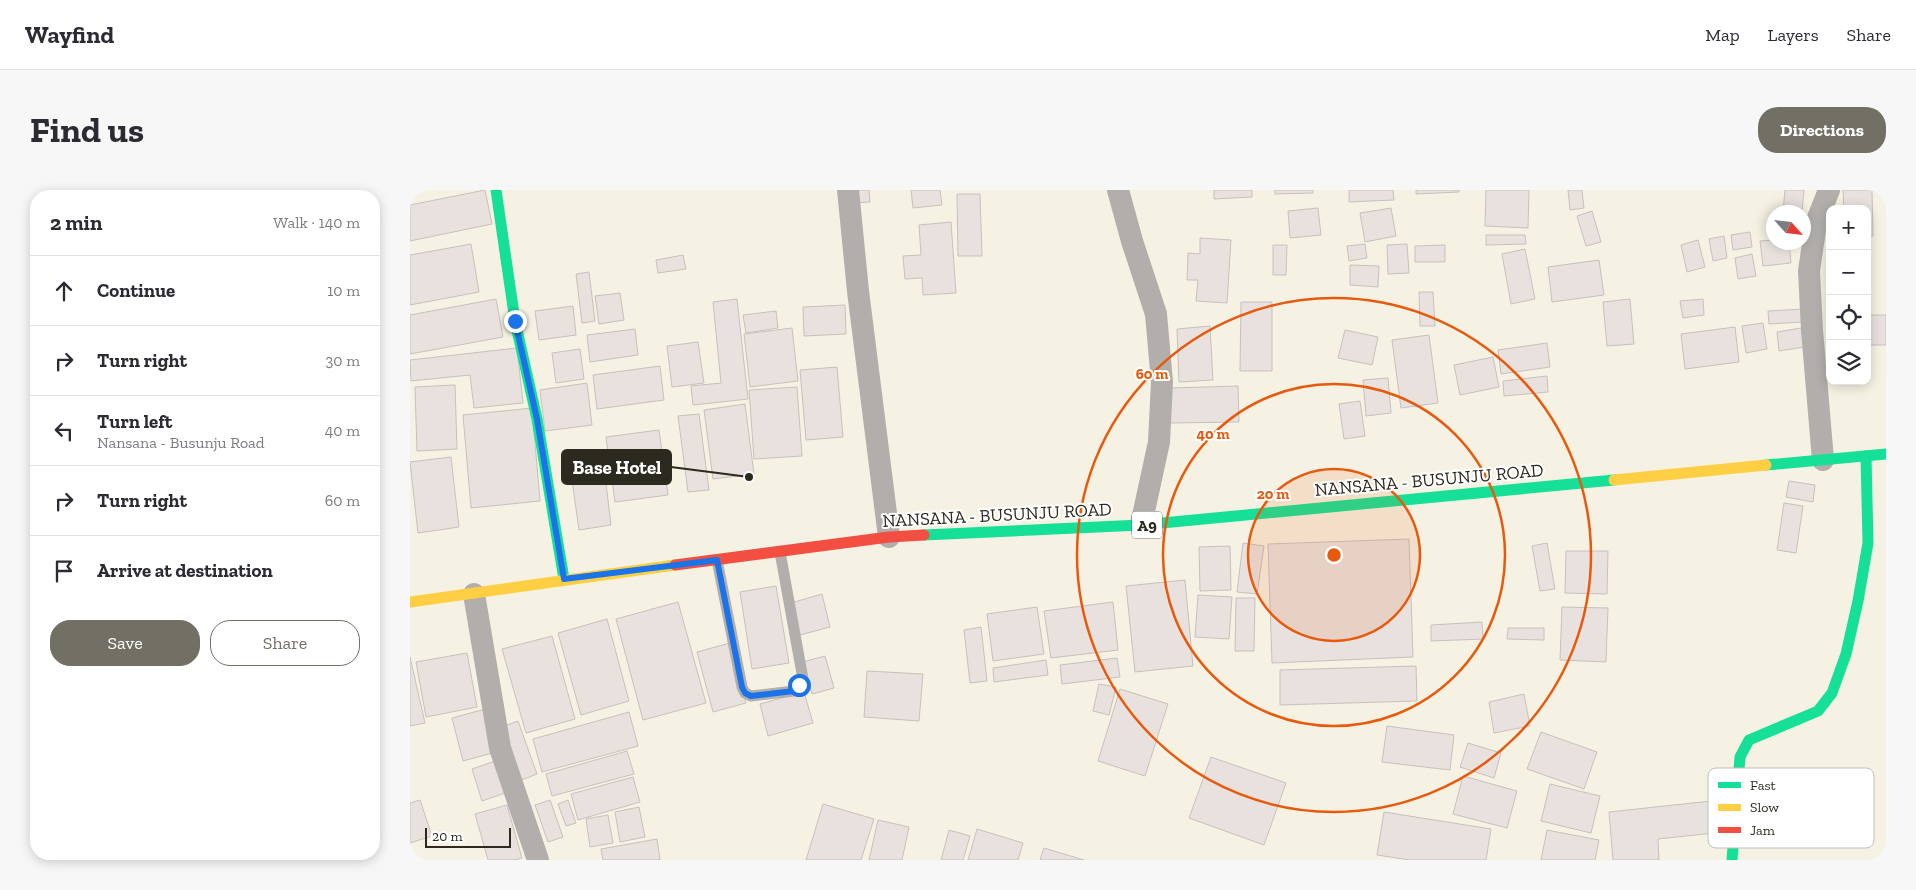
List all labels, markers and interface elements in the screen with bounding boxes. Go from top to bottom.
text: Wayfind [25,20,114,49]
text: Map [1705,24,1740,46]
text: Layers [1768,24,1819,46]
text: Share [1847,24,1891,46]
button: Directions [1758,107,1886,153]
text: Find us [30,109,144,151]
north arrow [1766,205,1811,250]
map controls [1826,205,1871,385]
button: + [1826,205,1871,250]
text: 2 min [50,210,102,235]
text: Walk · 140 m [273,213,360,232]
button: − [1826,250,1871,295]
icon: ahead [50,277,78,305]
text: Continue [97,279,175,302]
text: 10 m [327,281,360,300]
button: locate [1826,295,1871,340]
route end [504,310,527,333]
button: layers [1826,340,1871,385]
icon: right [50,347,78,375]
text: Turn right [97,349,187,372]
text: 30 m [326,351,360,370]
text: 60 m [1136,365,1168,383]
text: Turn left [97,410,172,433]
icon: left [50,417,78,445]
text: 40 m [325,421,360,440]
text: 40 m [1196,425,1230,443]
text: Nansana - Busunju Road [97,433,265,452]
callout: Base Hotel [562,450,671,484]
text: Base Hotel [572,456,662,479]
street label: NANSANA - BUSUNJU ROAD [1314,459,1544,501]
text: 20 m [1257,485,1289,503]
icon: right [50,487,78,515]
text: Turn right [97,489,187,512]
text: 60 m [325,491,360,510]
street label: NANSANA - BUSUNJU ROAD [882,498,1112,532]
road number: A9 [1132,512,1162,538]
centre of rings [1325,546,1343,564]
icon: arrive [50,557,78,585]
text: Arrive at destination [97,559,273,582]
button: Save [50,620,200,666]
button: Share [210,620,360,666]
route start [788,674,811,697]
legend [1708,768,1874,848]
text: Fast [1750,777,1777,794]
text: Slow [1750,799,1779,816]
text: Jam [1750,822,1775,839]
scale bar [425,825,511,848]
text: 20 m [432,828,463,845]

